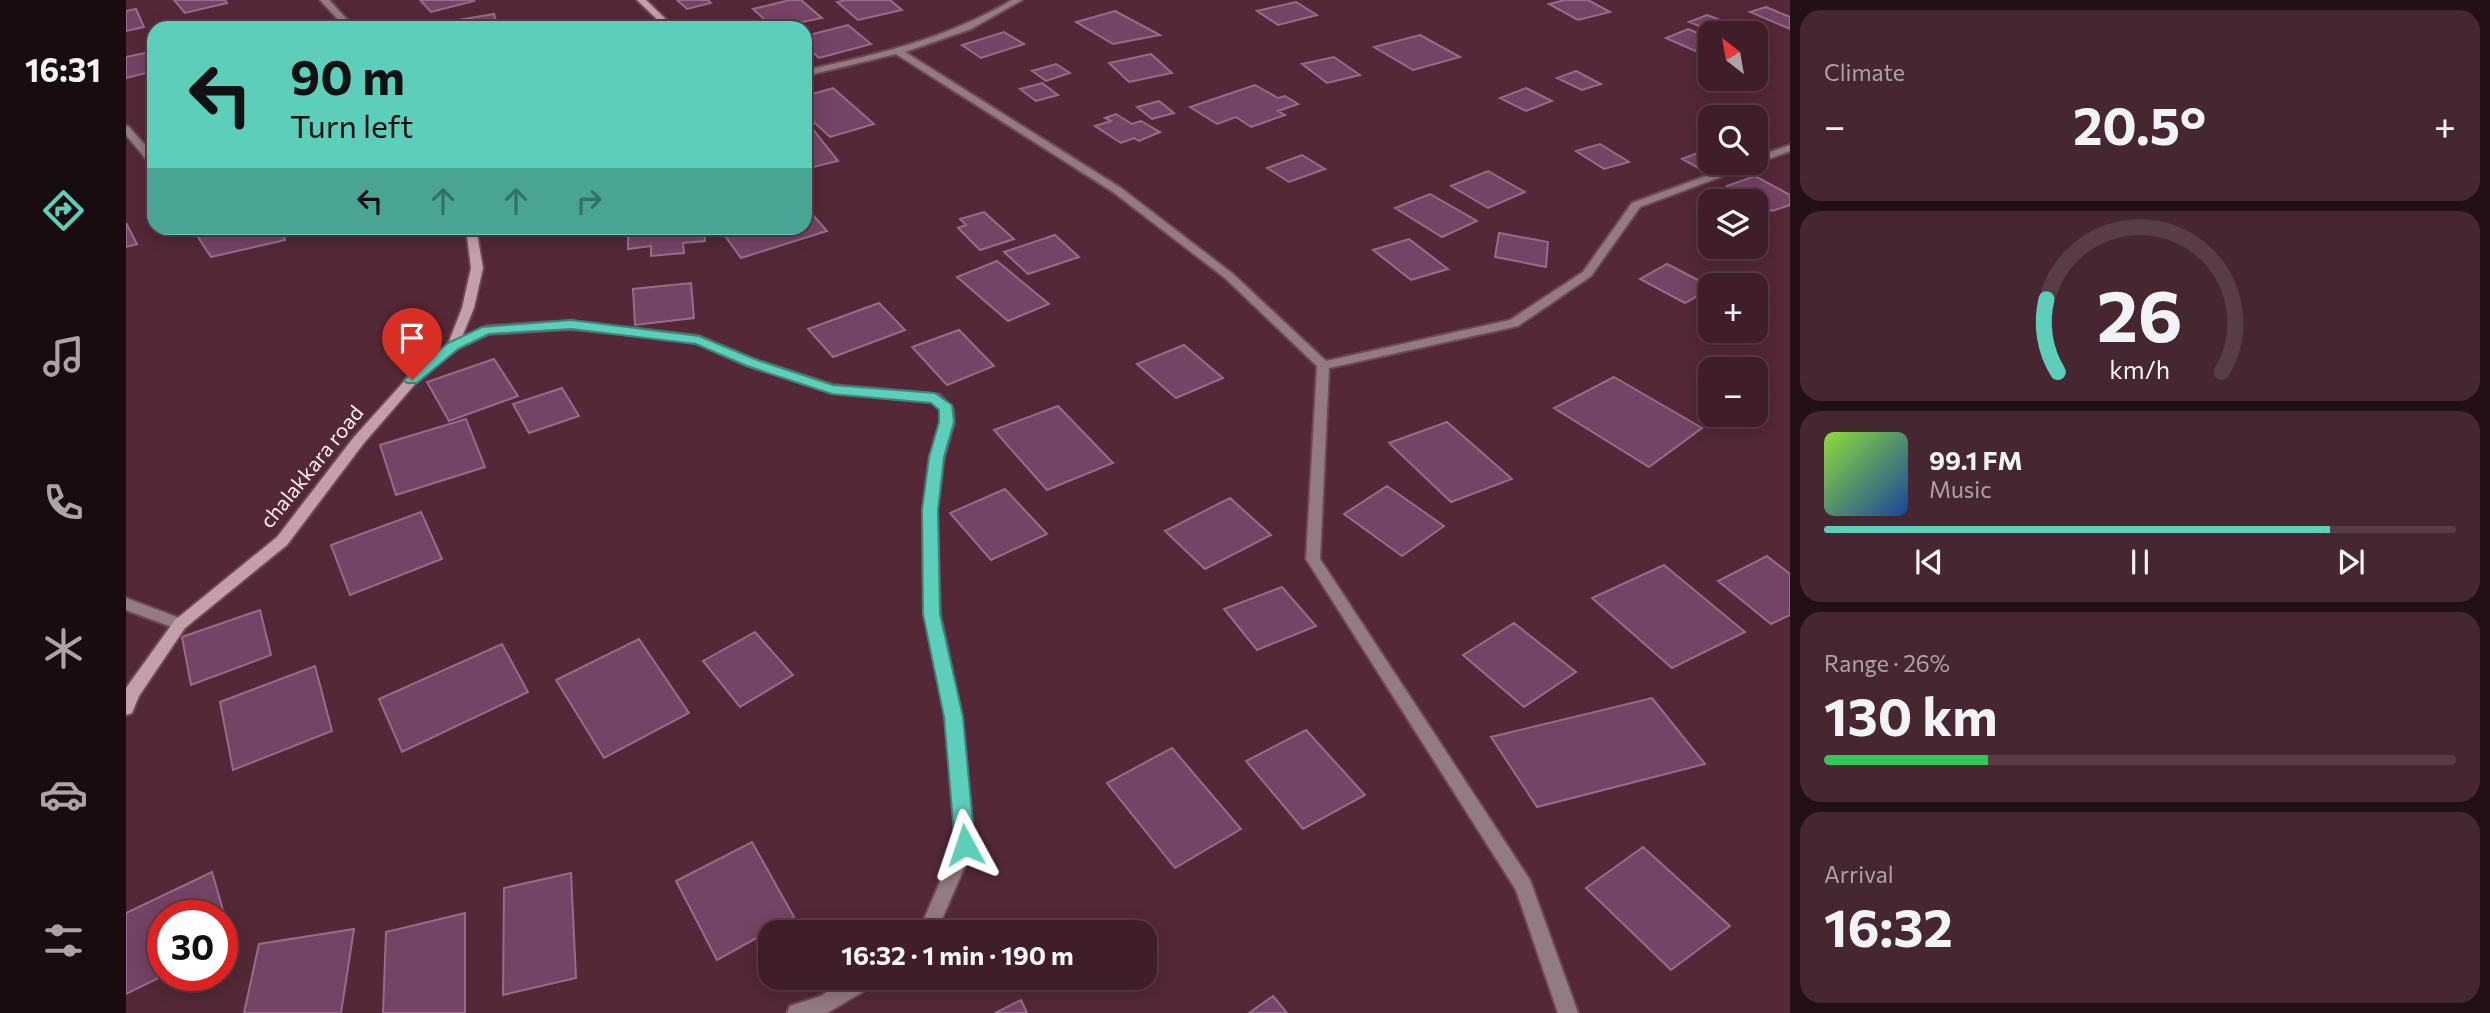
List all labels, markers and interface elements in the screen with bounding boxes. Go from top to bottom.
north arrow [1698,21,1768,91]
map controls [1698,21,1768,427]
text: 90 m [290,45,405,105]
text: 16:31 [25,49,101,89]
icon: left [175,49,266,140]
text: Climate [1824,58,1905,86]
text: 20.5° [2073,92,2206,156]
text: − [1824,101,1846,148]
text: + [2434,101,2456,148]
text: Turn left [290,105,414,145]
button: search [1698,105,1768,175]
icon: left [351,182,389,220]
icon: ahead [424,182,462,220]
icon: ahead [497,182,535,220]
icon: right [570,182,608,220]
icon: directions [39,186,88,235]
button: layers [1698,189,1768,259]
text: 26 [2097,268,2183,357]
button: + [1698,273,1768,343]
pin [382,308,442,380]
icon: arrive [393,319,431,357]
icon: music [39,332,88,381]
text: km/h [2110,354,2170,384]
button: − [1698,357,1768,427]
street label: chalakkara road [254,400,368,532]
text: 99.1 FM [1929,444,2022,475]
text: Music [1929,475,1992,503]
icon: phone [39,478,88,527]
icon: previous [1910,543,1948,581]
icon: pause [2121,543,2159,581]
icon: next [2332,543,2370,581]
icon: climate [39,624,88,673]
text: Range · 26% [1824,649,1950,677]
text: 130 km [1824,683,1998,747]
icon: car [39,770,88,819]
position arrow [928,808,1002,882]
text: Arrival [1824,860,1894,888]
text: 16:32 [1824,894,1953,958]
speed limit sign: 30 [147,900,238,991]
icon: filters [39,916,88,965]
text: 16:32 · 1 min · 190 m [841,939,1074,970]

